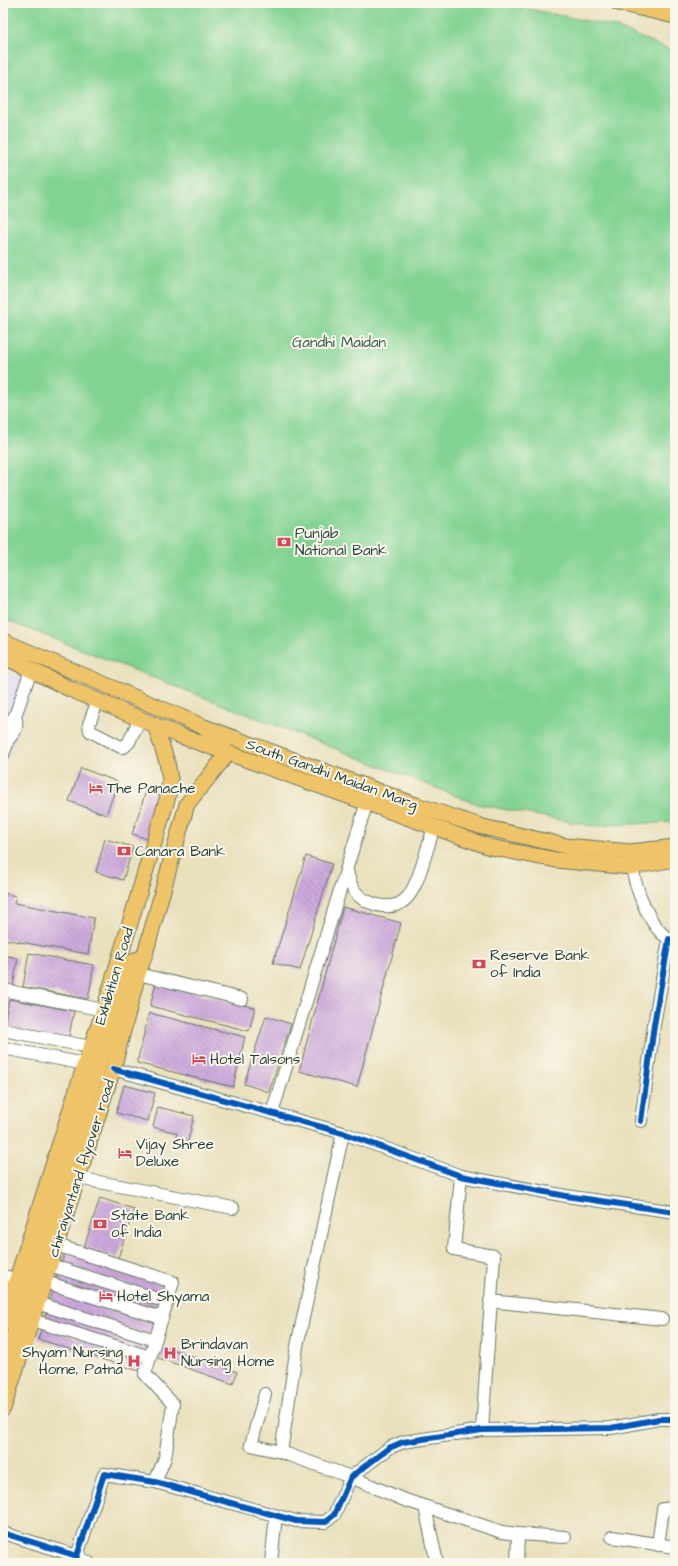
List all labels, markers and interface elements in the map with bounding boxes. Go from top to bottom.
park label: Gandhi Maidan [292,332,387,353]
place label: Punjab National Bank [295,523,387,561]
bank icon: Punjab National Bank [276,534,292,550]
street label: South Gandhi Maidan Marg [243,734,421,816]
place label: The Panache [107,778,195,799]
hotel icon: The Panache [88,780,104,796]
place label: Canara Bank [135,841,225,862]
bank icon: Canara Bank [116,843,132,859]
street label: Exhibition Road [90,924,139,1028]
place label: Reserve Bank of India [490,945,590,983]
bank icon: Reserve Bank of India [471,956,487,972]
place label: Hotel Talsons [210,1049,301,1070]
hotel icon: Hotel Talsons [191,1051,207,1067]
street label: chiraiyantand flyover road [43,1076,121,1260]
place label: Vijay Shree Deluxe [136,1134,214,1172]
hotel icon: Vijay Shree Deluxe [117,1145,133,1161]
place label: State Bank of India [111,1205,190,1243]
bank icon: State Bank of India [92,1216,108,1232]
place label: Hotel Shyama [117,1286,210,1308]
hotel icon: Hotel Shyama [98,1288,114,1304]
place label: Brindavan Nursing Home [181,1334,275,1373]
place label: Shyam Nursing Home, Patna [22,1342,123,1380]
hospital icon: Brindavan Nursing Home [162,1345,178,1361]
hospital icon: Shyam Nursing Home, Patna [126,1353,142,1369]

